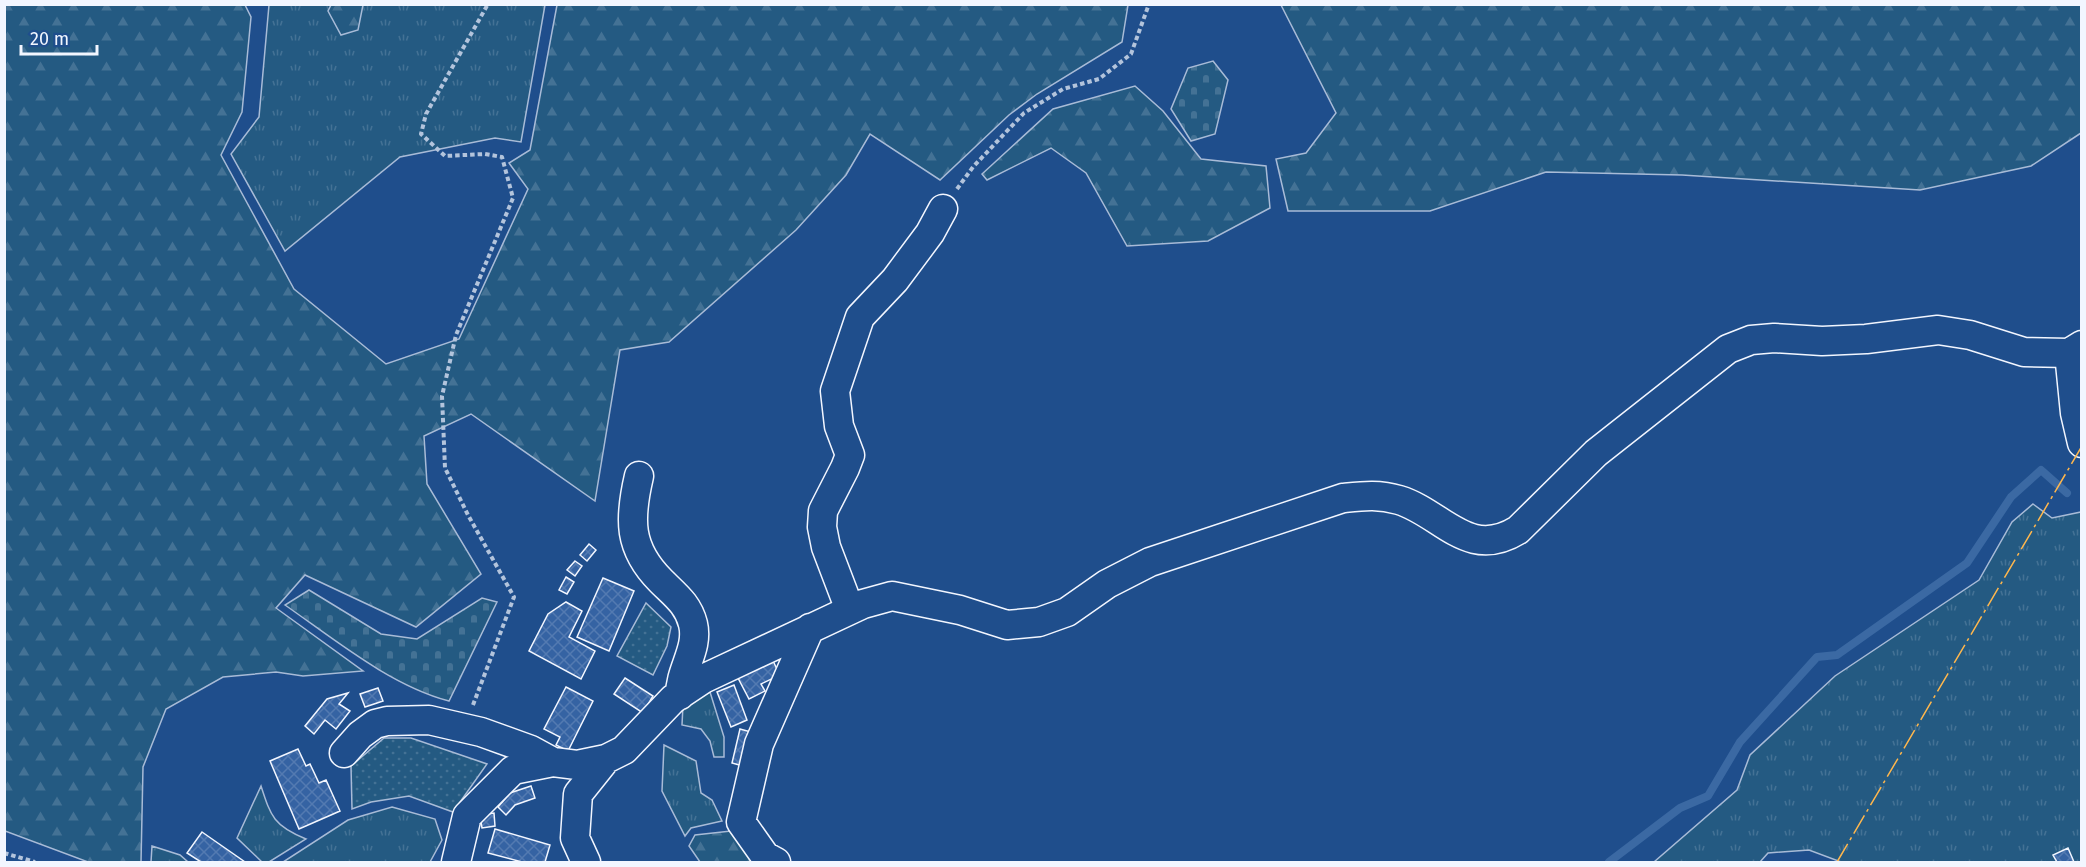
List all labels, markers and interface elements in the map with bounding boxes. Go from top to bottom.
scale bar [21,18,98,56]
text: 20 m [30,28,69,50]

